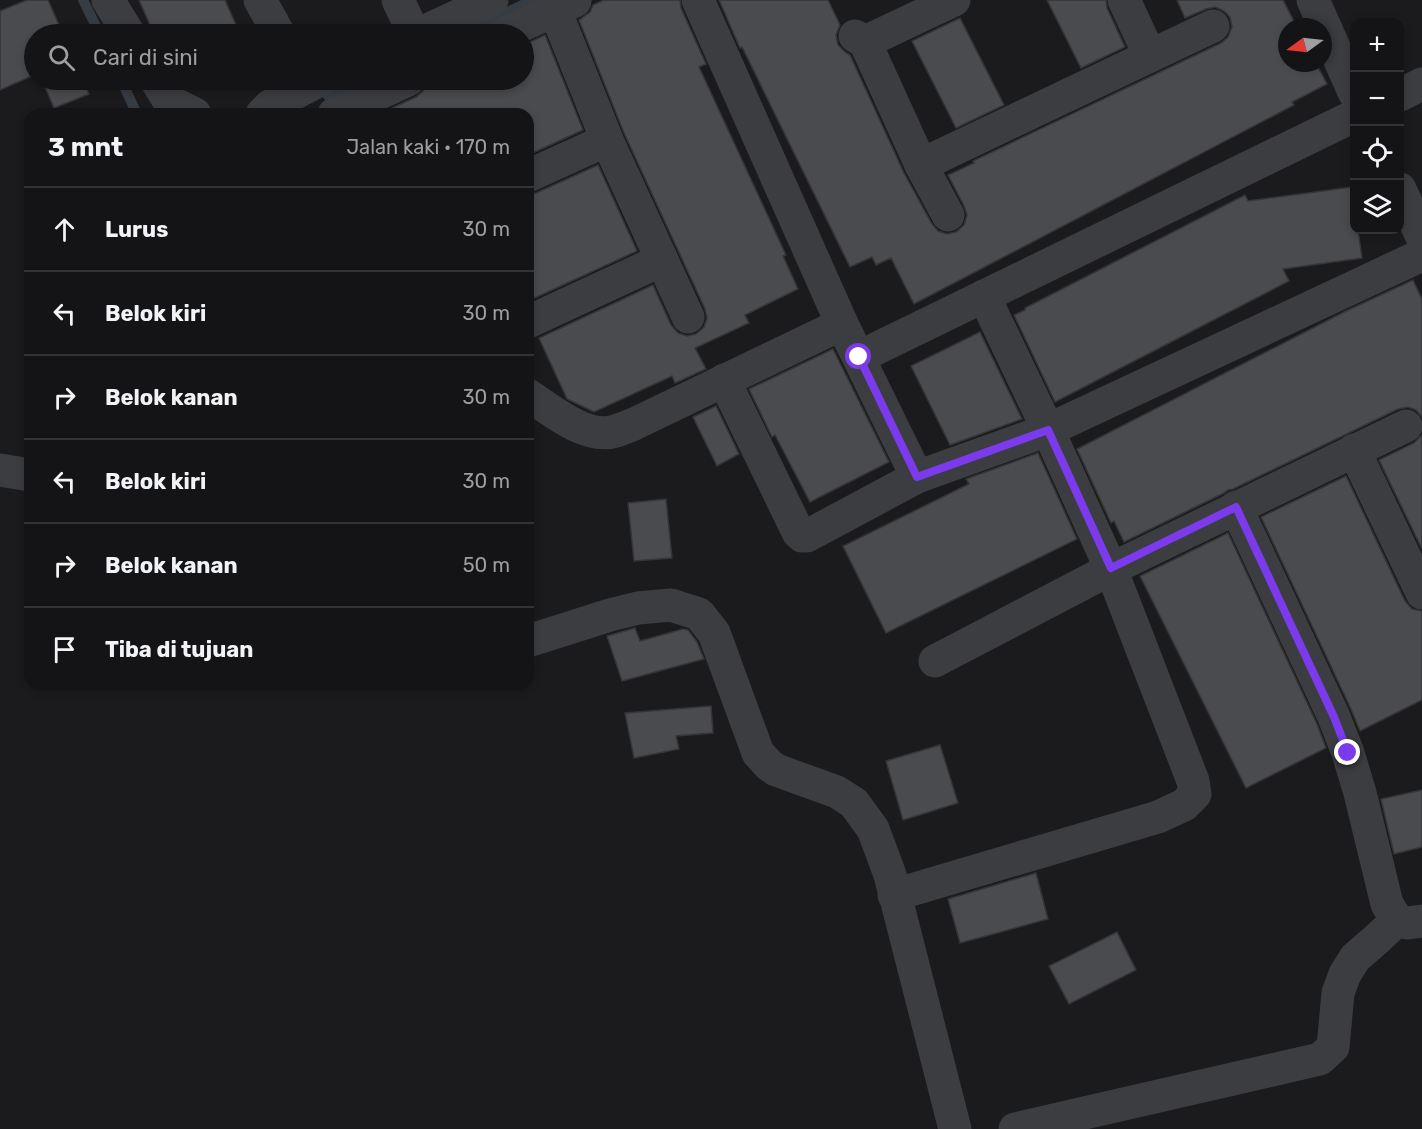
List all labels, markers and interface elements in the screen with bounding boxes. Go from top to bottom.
north arrow [1278,18,1332,72]
map controls [1350,18,1404,234]
button: + [1350,18,1404,72]
search box [24,24,534,90]
icon: search [45,41,78,74]
text: Cari di sini [93,44,198,71]
button: − [1350,72,1404,126]
button: locate [1350,126,1404,180]
text: 3 mnt [48,132,123,163]
text: Jalan kaki · 170 m [347,135,510,159]
button: layers [1350,180,1404,234]
icon: ahead [48,213,81,246]
text: Lurus [105,216,168,243]
text: 30 m [463,217,510,241]
icon: left [48,297,81,330]
text: Belok kiri [105,300,206,327]
text: 30 m [463,301,510,325]
route start [845,343,871,369]
icon: right [48,381,81,414]
text: Belok kanan [105,384,238,411]
text: 30 m [463,385,510,409]
icon: left [48,465,81,498]
text: Belok kiri [105,468,206,495]
text: 30 m [463,469,510,493]
icon: right [48,549,81,582]
text: Belok kanan [105,552,238,579]
text: 50 m [463,553,510,577]
icon: arrive [48,633,81,666]
text: Tiba di tujuan [105,636,253,663]
route end [1334,739,1360,765]

